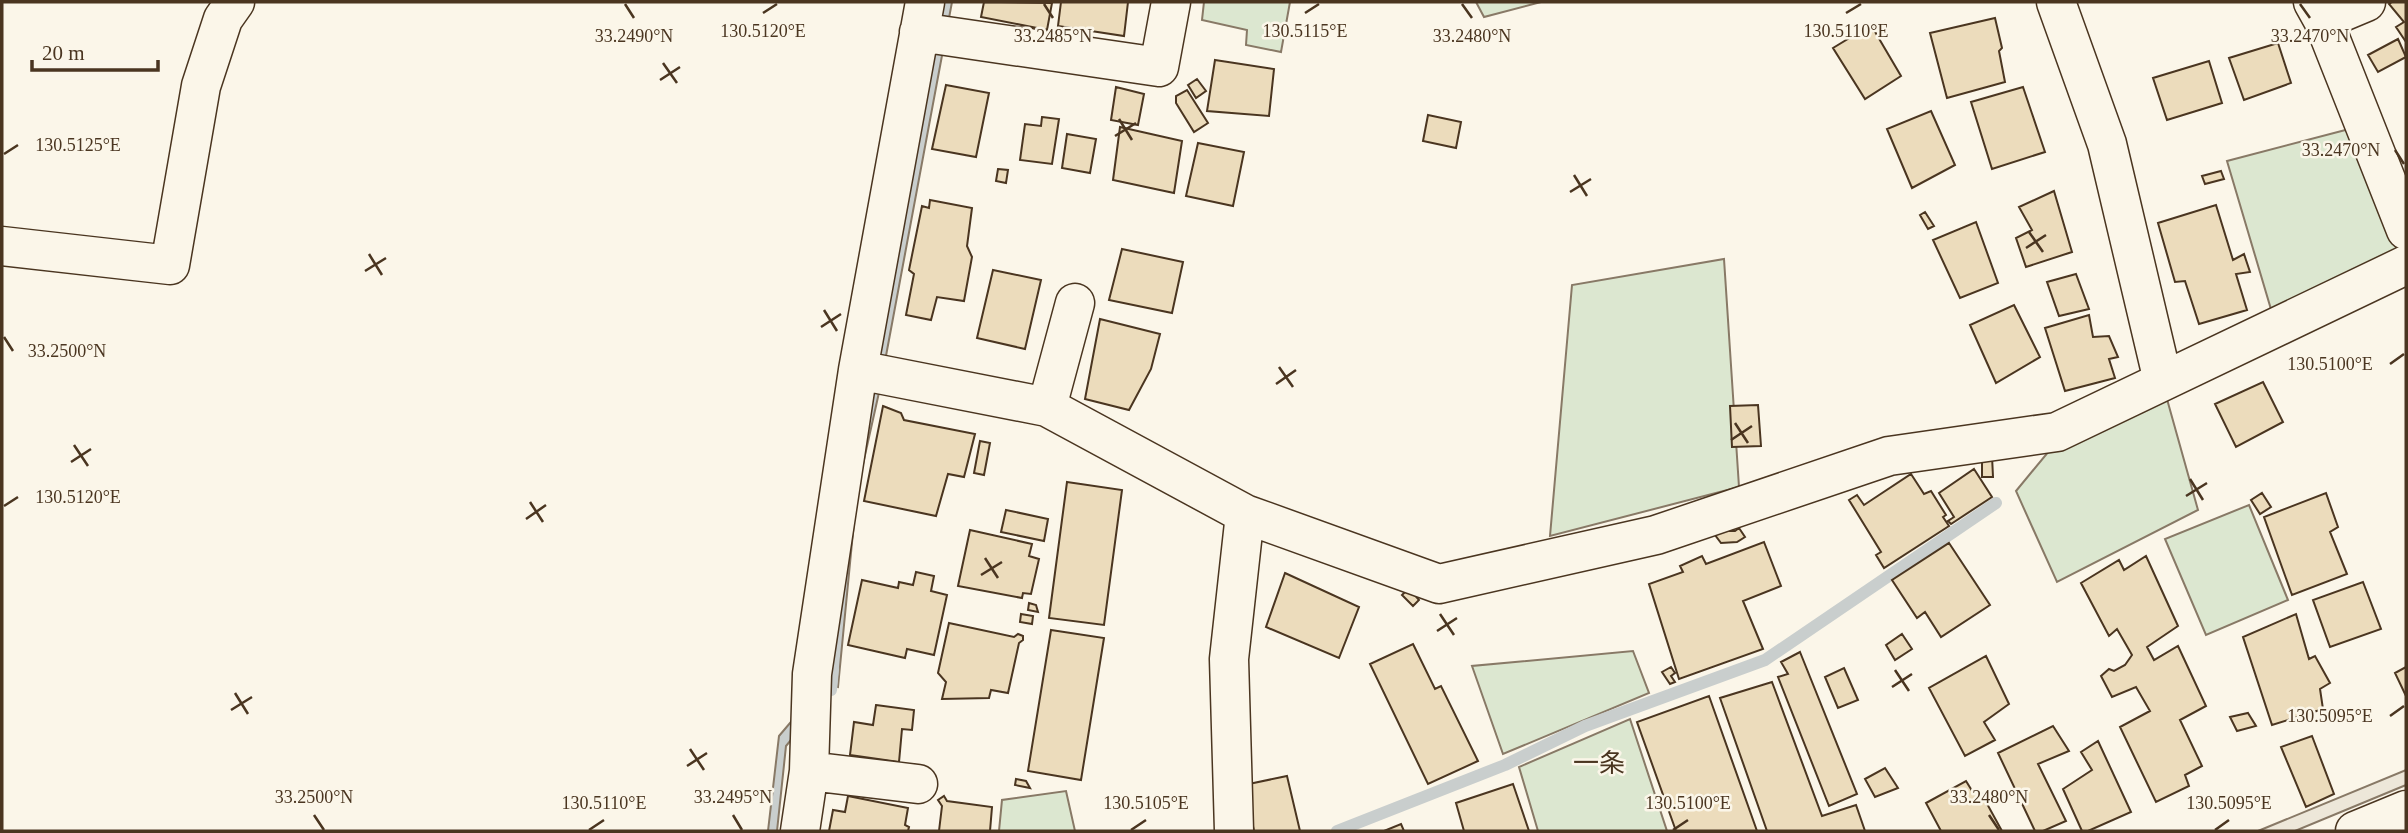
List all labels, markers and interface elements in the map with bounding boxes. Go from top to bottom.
text: 130.5120°E [720,21,806,41]
text: 130.5115°E [1262,21,1348,41]
text: 130.5110°E [1803,21,1889,41]
text: 33.2490°N [595,26,673,46]
text: 33.2485°N [1014,26,1092,46]
text: 33.2480°N [1433,26,1511,46]
text: 33.2470°N [2271,26,2349,46]
scale bar [32,28,158,72]
text: 20 m [42,41,85,65]
text: 130.5125°E [35,135,121,155]
text: 33.2470°N [2302,140,2380,160]
text: 33.2500°N [28,341,106,361]
text: 130.5100°E [2287,354,2373,374]
text: 130.5120°E [35,487,121,507]
text: 130.5095°E [2287,706,2373,726]
district label: 一条 [1573,749,1625,778]
text: 33.2500°N [275,787,353,807]
text: 33.2495°N [694,787,772,807]
text: 33.2480°N [1950,787,2028,807]
text: 130.5110°E [561,793,647,813]
text: 130.5105°E [1103,793,1189,813]
text: 130.5100°E [1645,793,1731,813]
text: 130.5095°E [2186,793,2272,813]

